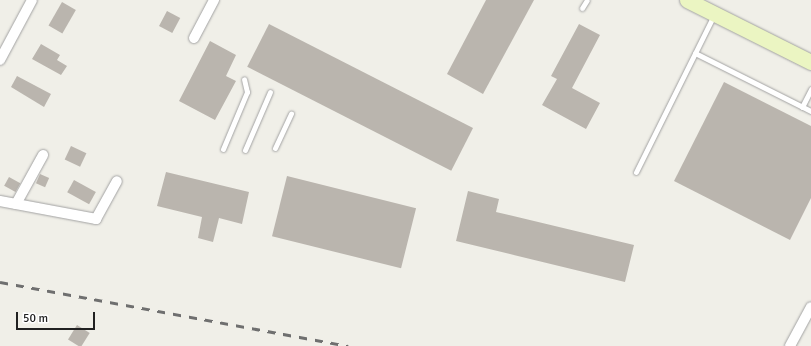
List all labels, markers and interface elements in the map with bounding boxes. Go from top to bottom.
scale bar [18,304,97,330]
text: 50 m [23,311,48,326]

